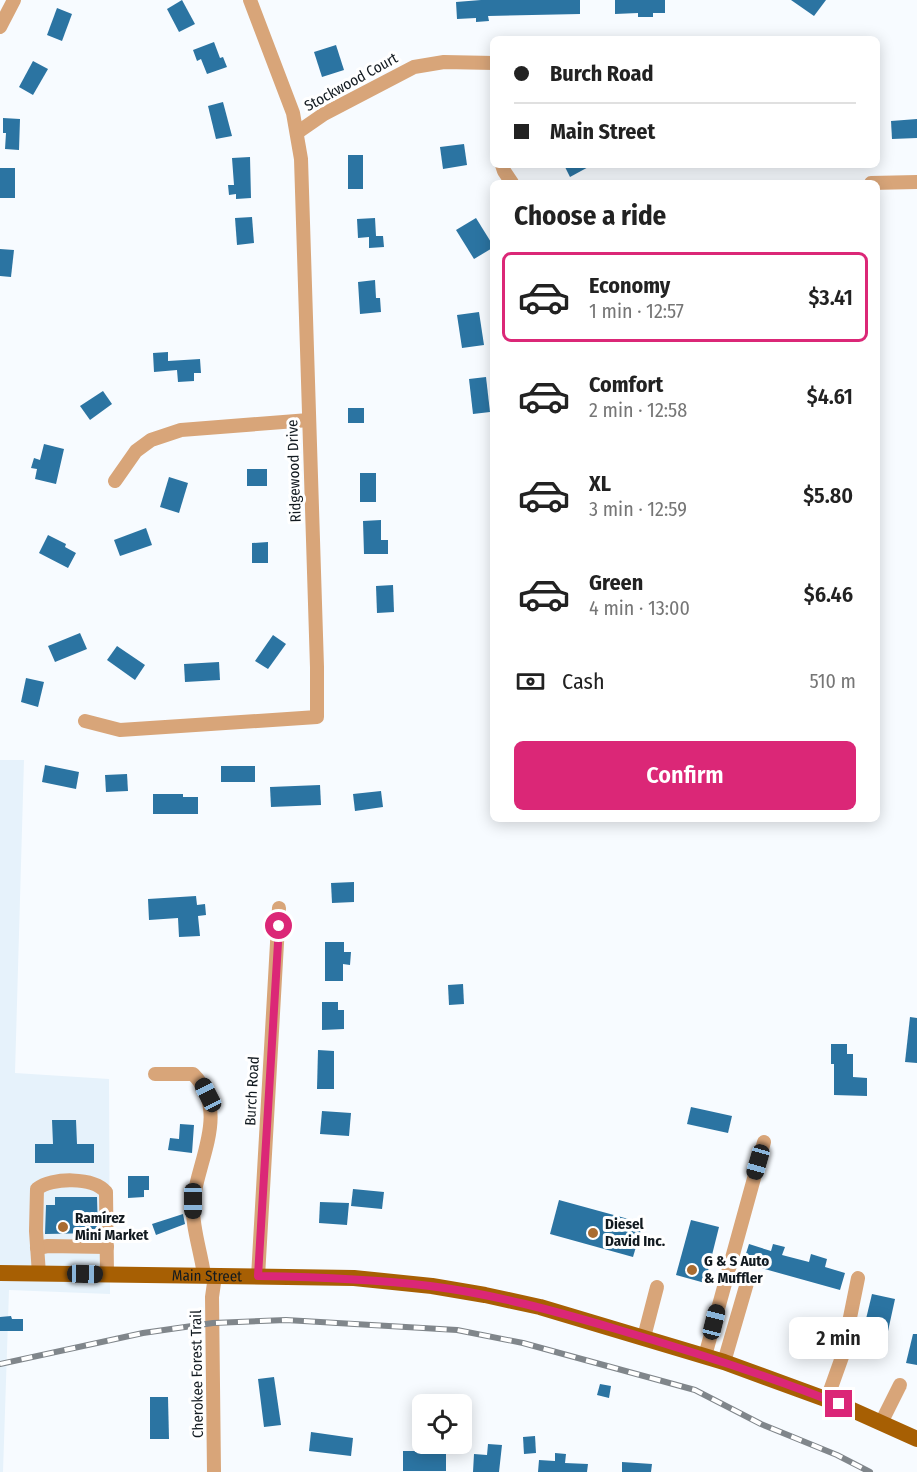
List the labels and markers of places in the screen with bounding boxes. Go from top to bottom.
place label: Ramírez Mini Market [75,1209,149,1244]
place label: Diesel David Inc. [605,1215,666,1250]
marker: Ramírez Mini Market [56,1220,70,1234]
marker: Diesel David Inc. [586,1226,600,1240]
place label: G & S Auto & Muffler [704,1252,769,1287]
marker: G & S Auto & Muffler [685,1263,699,1277]

